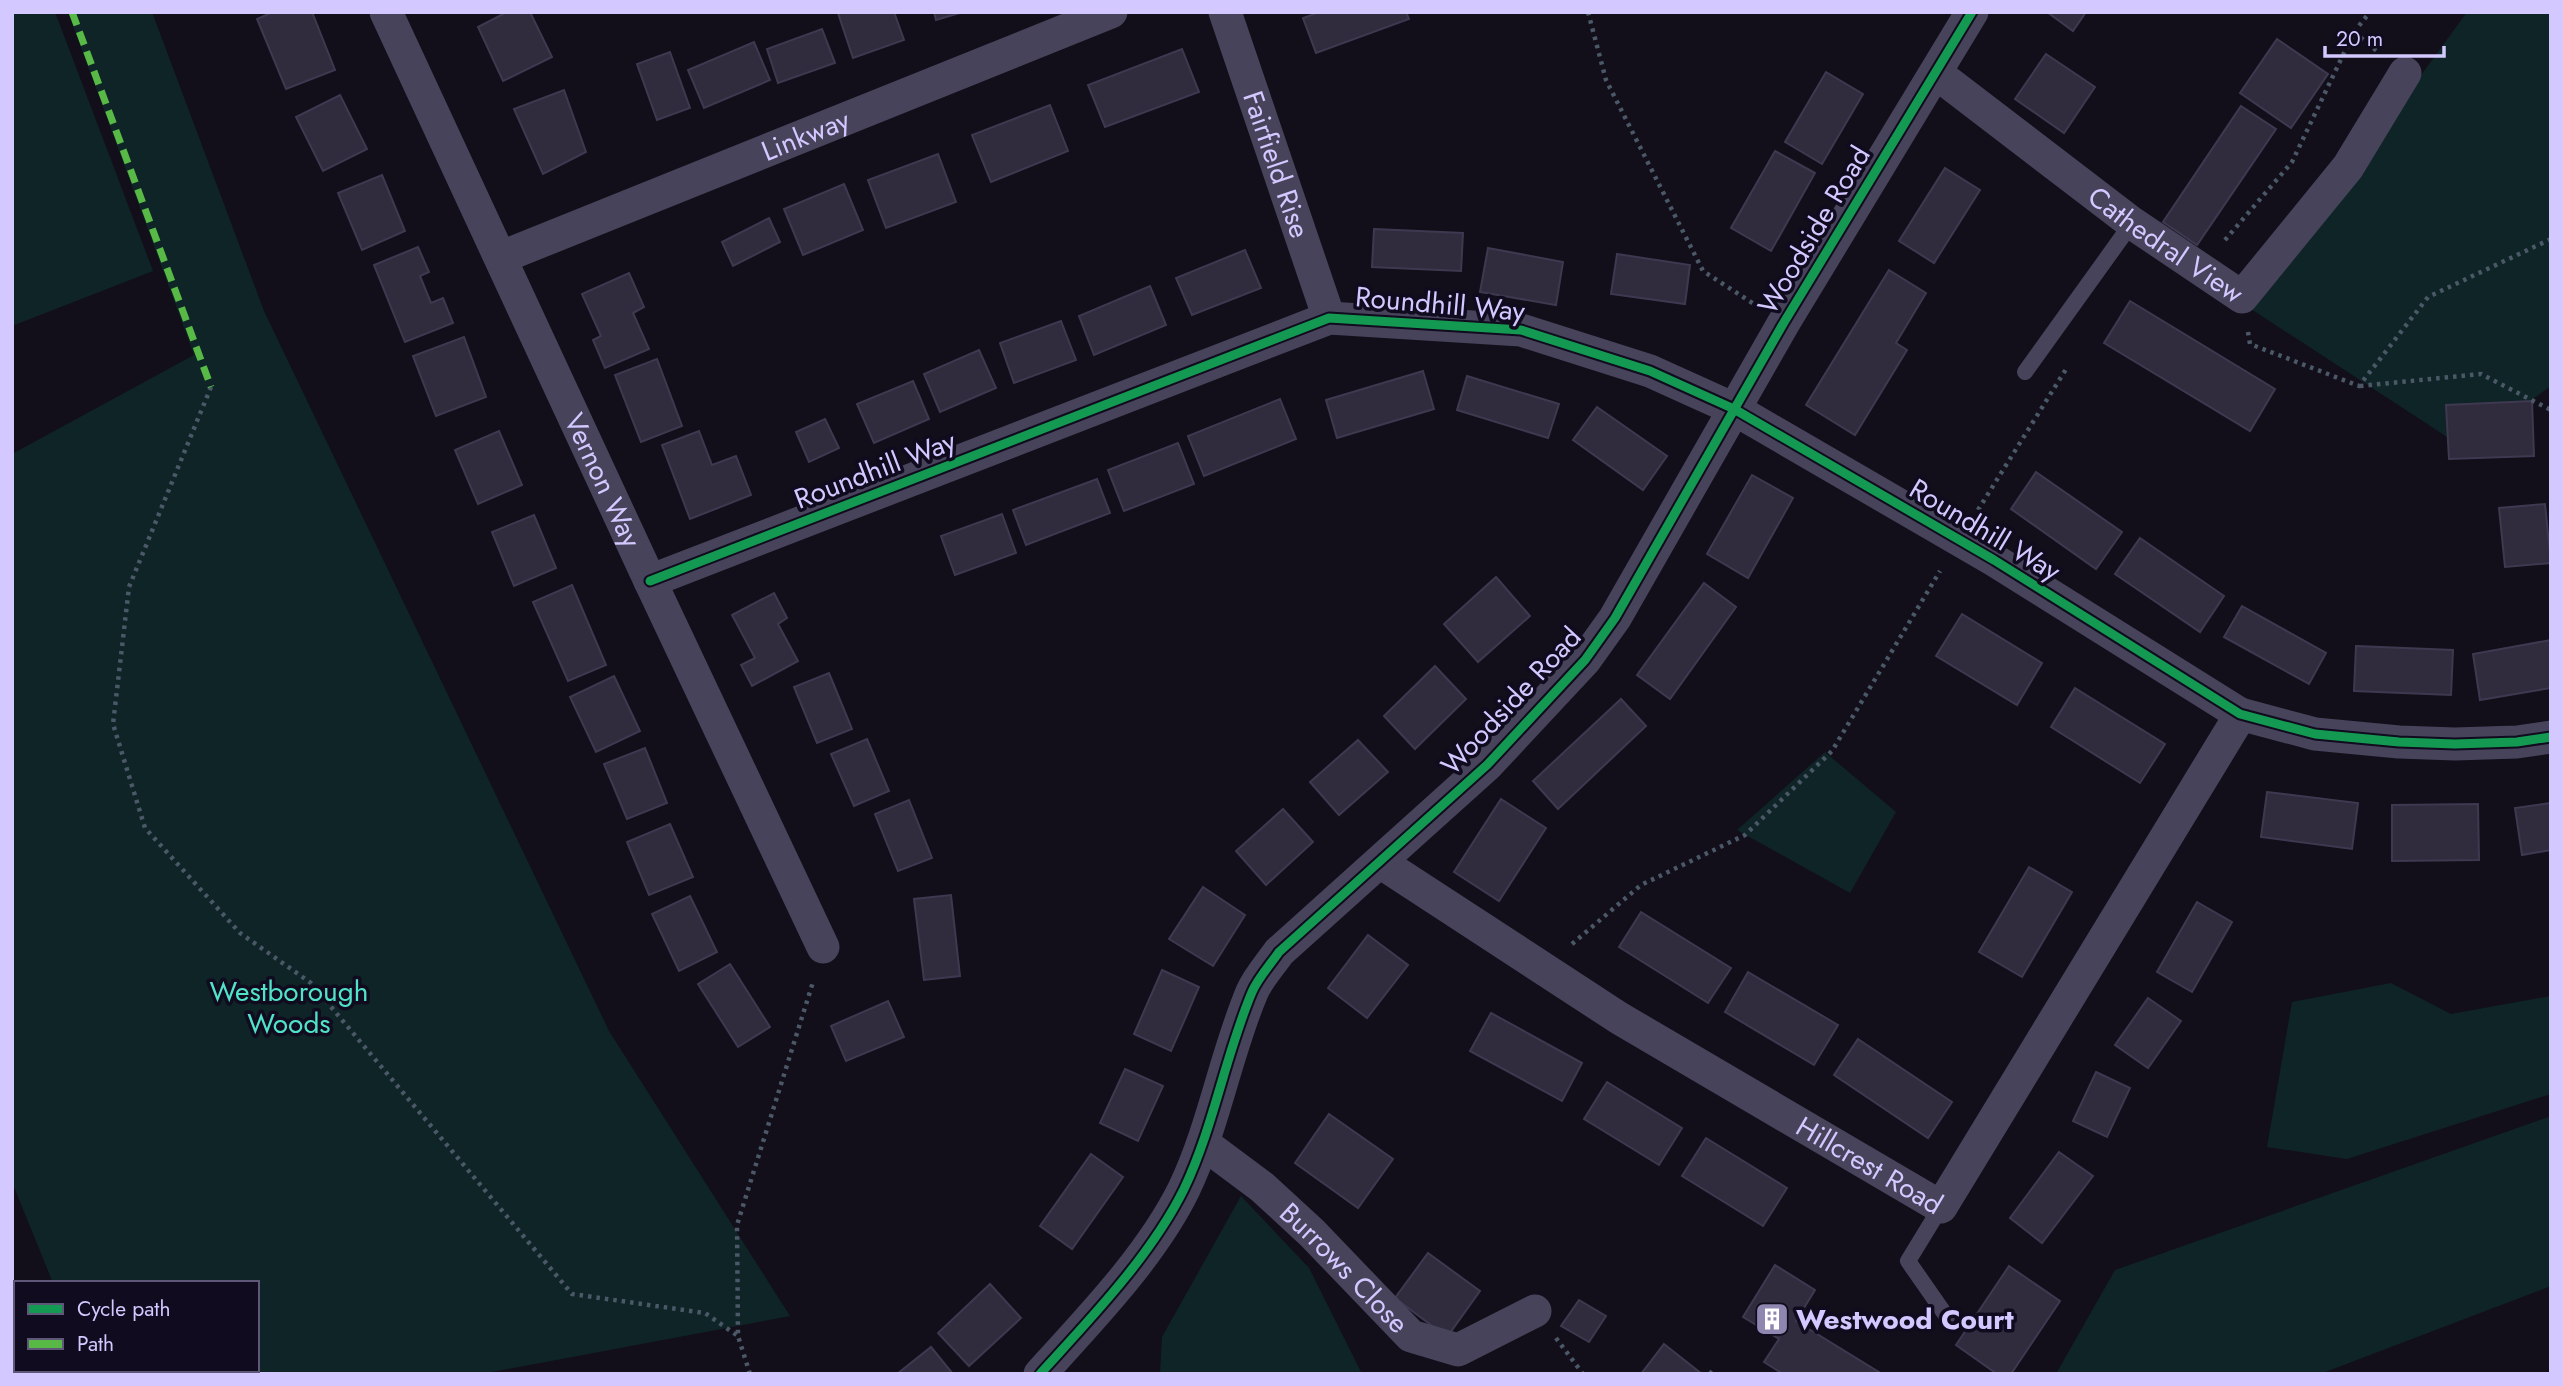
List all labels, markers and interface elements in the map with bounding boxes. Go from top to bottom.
scale bar [2325,14,2444,58]
text: 20 m [2336,24,2383,54]
street label: Fairfield Rise [1233,86,1321,243]
street label: Linkway [755,99,856,171]
street label: Woodside Road [1748,138,1880,322]
street label: Cathedral View [2079,176,2252,313]
street label: Roundhill Way [1353,276,1527,332]
street label: Vernon Way [554,406,652,555]
street label: Roundhill Way [788,420,962,520]
street label: Roundhill Way [1902,469,2069,592]
street label: Woodside Road [1431,618,1591,784]
park label: Westborough Woods [210,971,369,1044]
street label: Hillcrest Road [1788,1106,1951,1224]
street label: Burrows Close [1271,1193,1418,1342]
legend [14,1281,259,1372]
text: Cycle path [77,1294,170,1324]
place label: Westwood Court [1796,1299,2014,1340]
building icon: Westwood Court [1753,1300,1791,1338]
text: Path [77,1329,114,1359]

